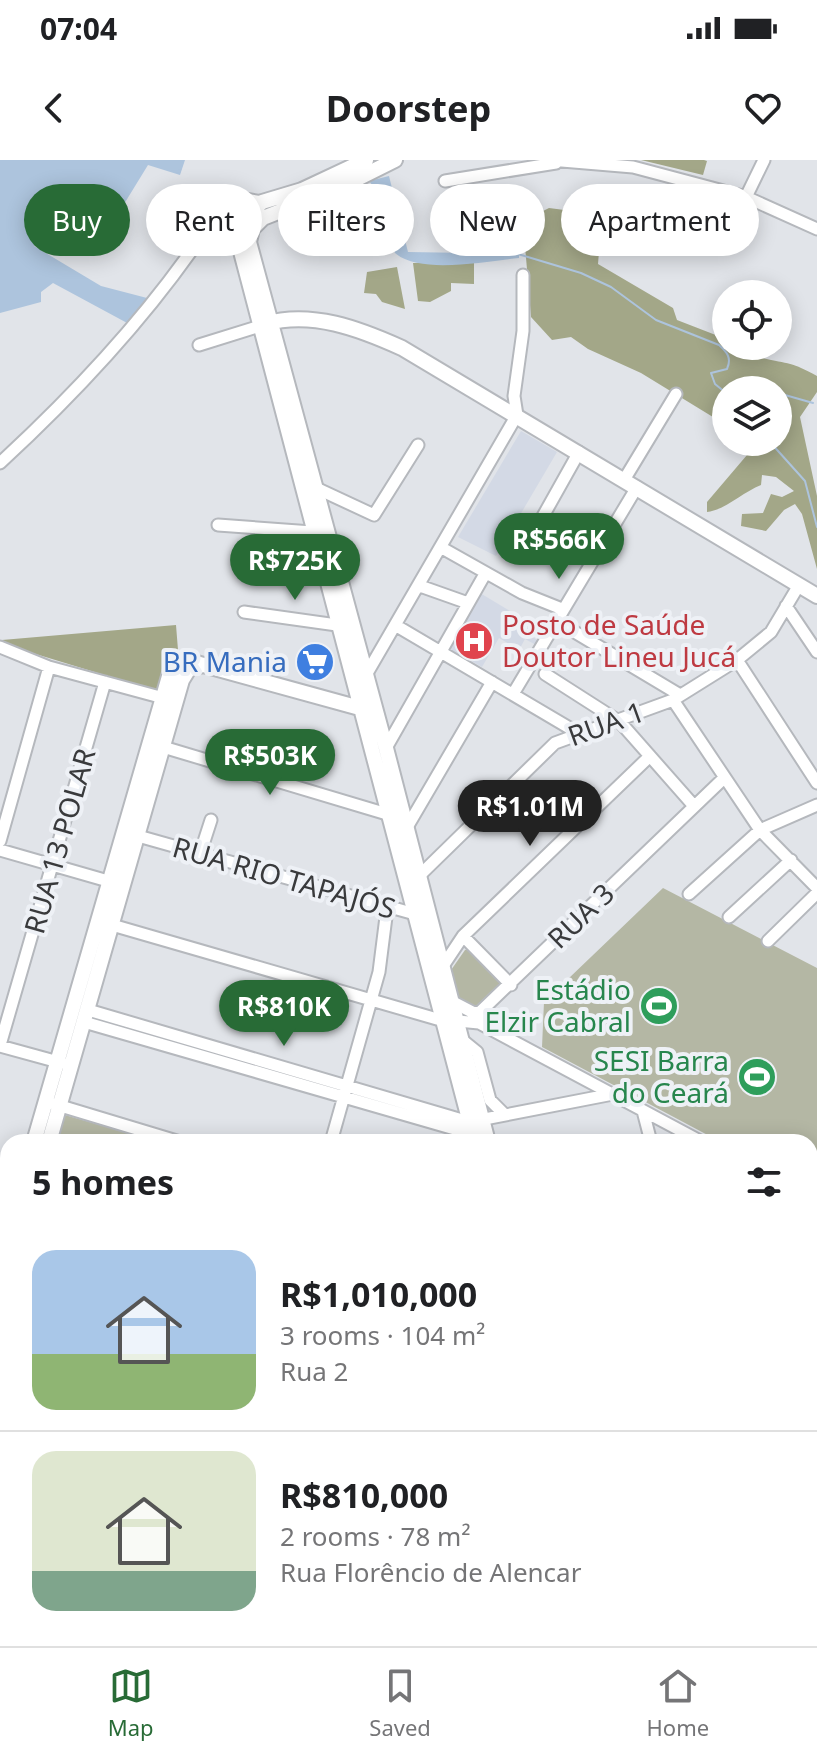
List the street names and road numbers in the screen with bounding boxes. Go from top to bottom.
street label: RUA 1 [562,692,649,754]
street label: RUA 13 POLAR [14,744,104,938]
street label: RUA RIO TAPAJÓS [168,827,400,927]
street label: RUA 3 [539,874,622,956]

